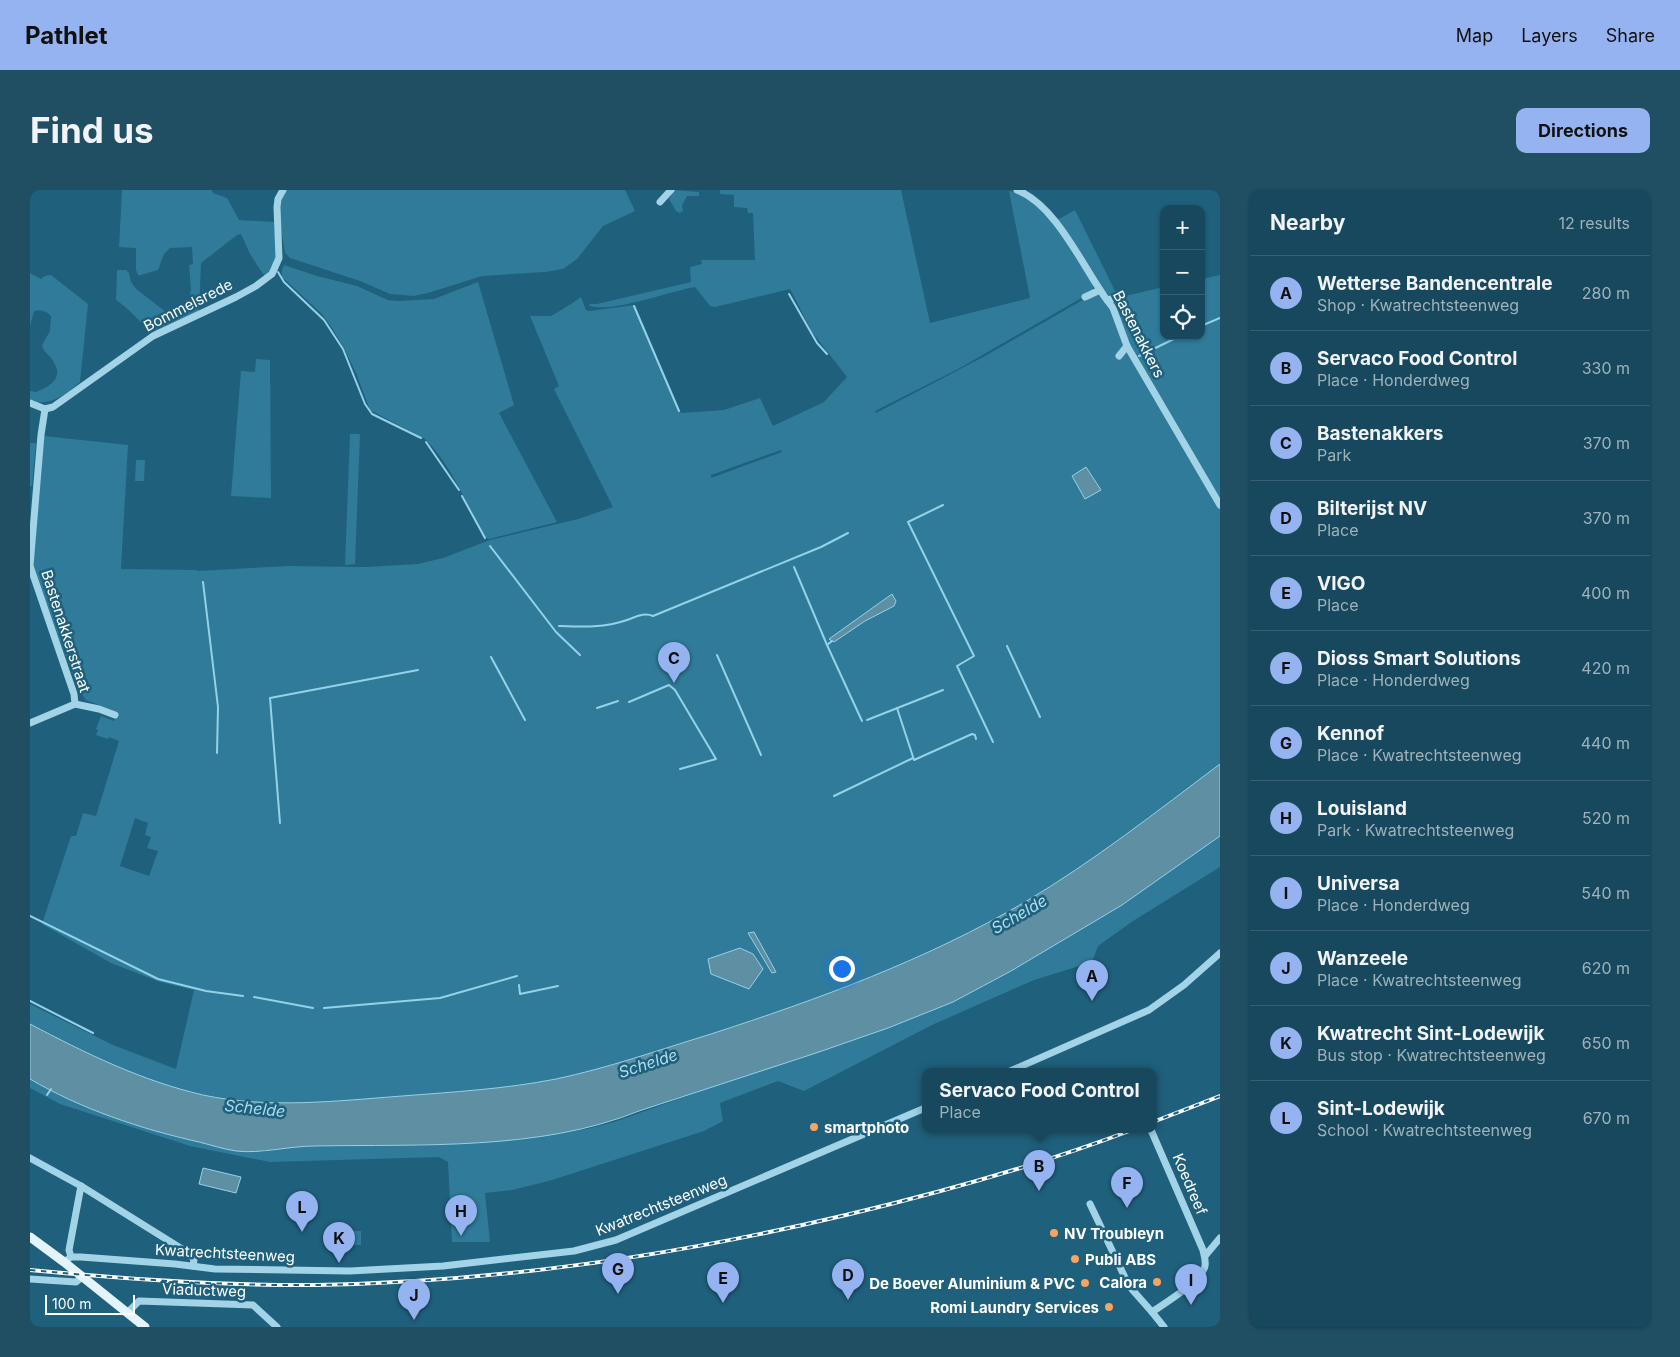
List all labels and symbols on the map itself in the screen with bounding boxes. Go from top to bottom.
street label: Bommelsrede [140,274,236,336]
street label: Bastenakkers [1109,287,1169,381]
street label: Bastenakkerstraat [37,567,95,695]
pin: C [658,642,690,683]
water label: Schelde [988,890,1050,938]
your location [829,956,855,982]
pin: A [1076,960,1108,1001]
water label: Schelde [616,1044,680,1082]
water label: Schelde [224,1095,286,1121]
place label: smartphoto [824,1118,909,1137]
marker: smartphoto [808,1121,820,1133]
pin: B [1023,1150,1055,1191]
street label: Koedreef [1169,1150,1212,1218]
pin: F [1111,1167,1143,1208]
street label: Kwatrechtsteenweg [593,1170,729,1240]
pin: L [286,1191,318,1232]
pin: H [445,1195,477,1236]
pin: K [323,1222,355,1263]
place label: NV Troubleyn [1064,1224,1164,1243]
marker: NV Troubleyn [1048,1227,1060,1239]
street label: Kwatrechtsteenweg [155,1240,295,1266]
place label: Publi ABS [1085,1250,1156,1269]
pin: G [602,1253,634,1294]
marker: Publi ABS [1069,1253,1081,1265]
pin: D [832,1259,864,1300]
pin: E [707,1262,739,1303]
pin: I [1175,1264,1207,1305]
place label: Calora [1099,1273,1147,1292]
place label: De Boever Aluminium & PVC [869,1274,1075,1293]
marker: Calora [1151,1276,1163,1288]
marker: De Boever Aluminium & PVC [1079,1277,1091,1289]
street label: Viaductweg [162,1279,246,1301]
pin: J [398,1279,430,1320]
scale bar [45,1292,135,1315]
place label: Romi Laundry Services [930,1298,1099,1317]
marker: Romi Laundry Services [1103,1301,1115,1313]

